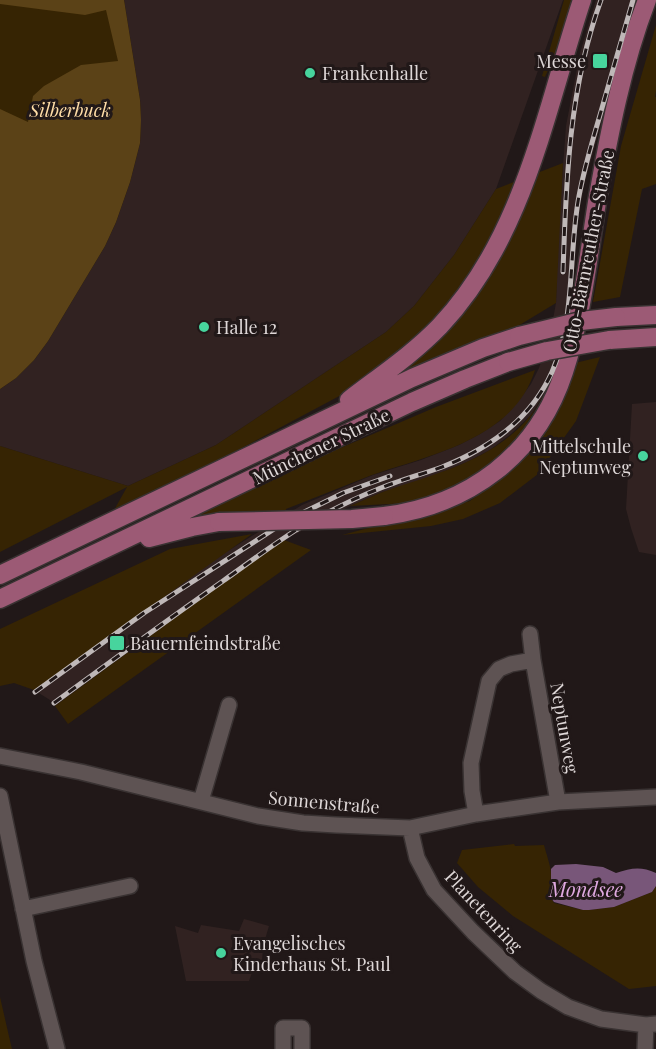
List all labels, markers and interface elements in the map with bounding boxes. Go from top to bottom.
place label: Messe [536,49,586,73]
marker: Messe [591,52,609,70]
place label: Frankenhalle [322,61,428,85]
marker: Frankenhalle [303,66,317,80]
park label: Silberbuck [28,98,111,122]
street label: Otto-Bärnreuther-Straße [557,148,619,354]
place label: Halle 12 [216,315,278,339]
marker: Halle 12 [197,320,211,334]
street label: Münchener Straße [248,402,394,490]
place label: Mittelschule Neptunweg [532,434,631,479]
marker: Mittelschule Neptunweg [636,449,650,463]
place label: Bauernfeindstraße [130,631,281,655]
marker: Bauernfeindstraße [108,634,126,652]
street label: Neptunweg [545,681,585,776]
street label: Sonnenstraße [267,785,381,819]
street label: Planetenring [440,865,529,958]
water label: Mondsee [548,875,623,902]
place label: Evangelisches Kinderhaus St. Paul [233,931,391,976]
marker: Evangelisches Kinderhaus St. Paul [214,946,228,960]

